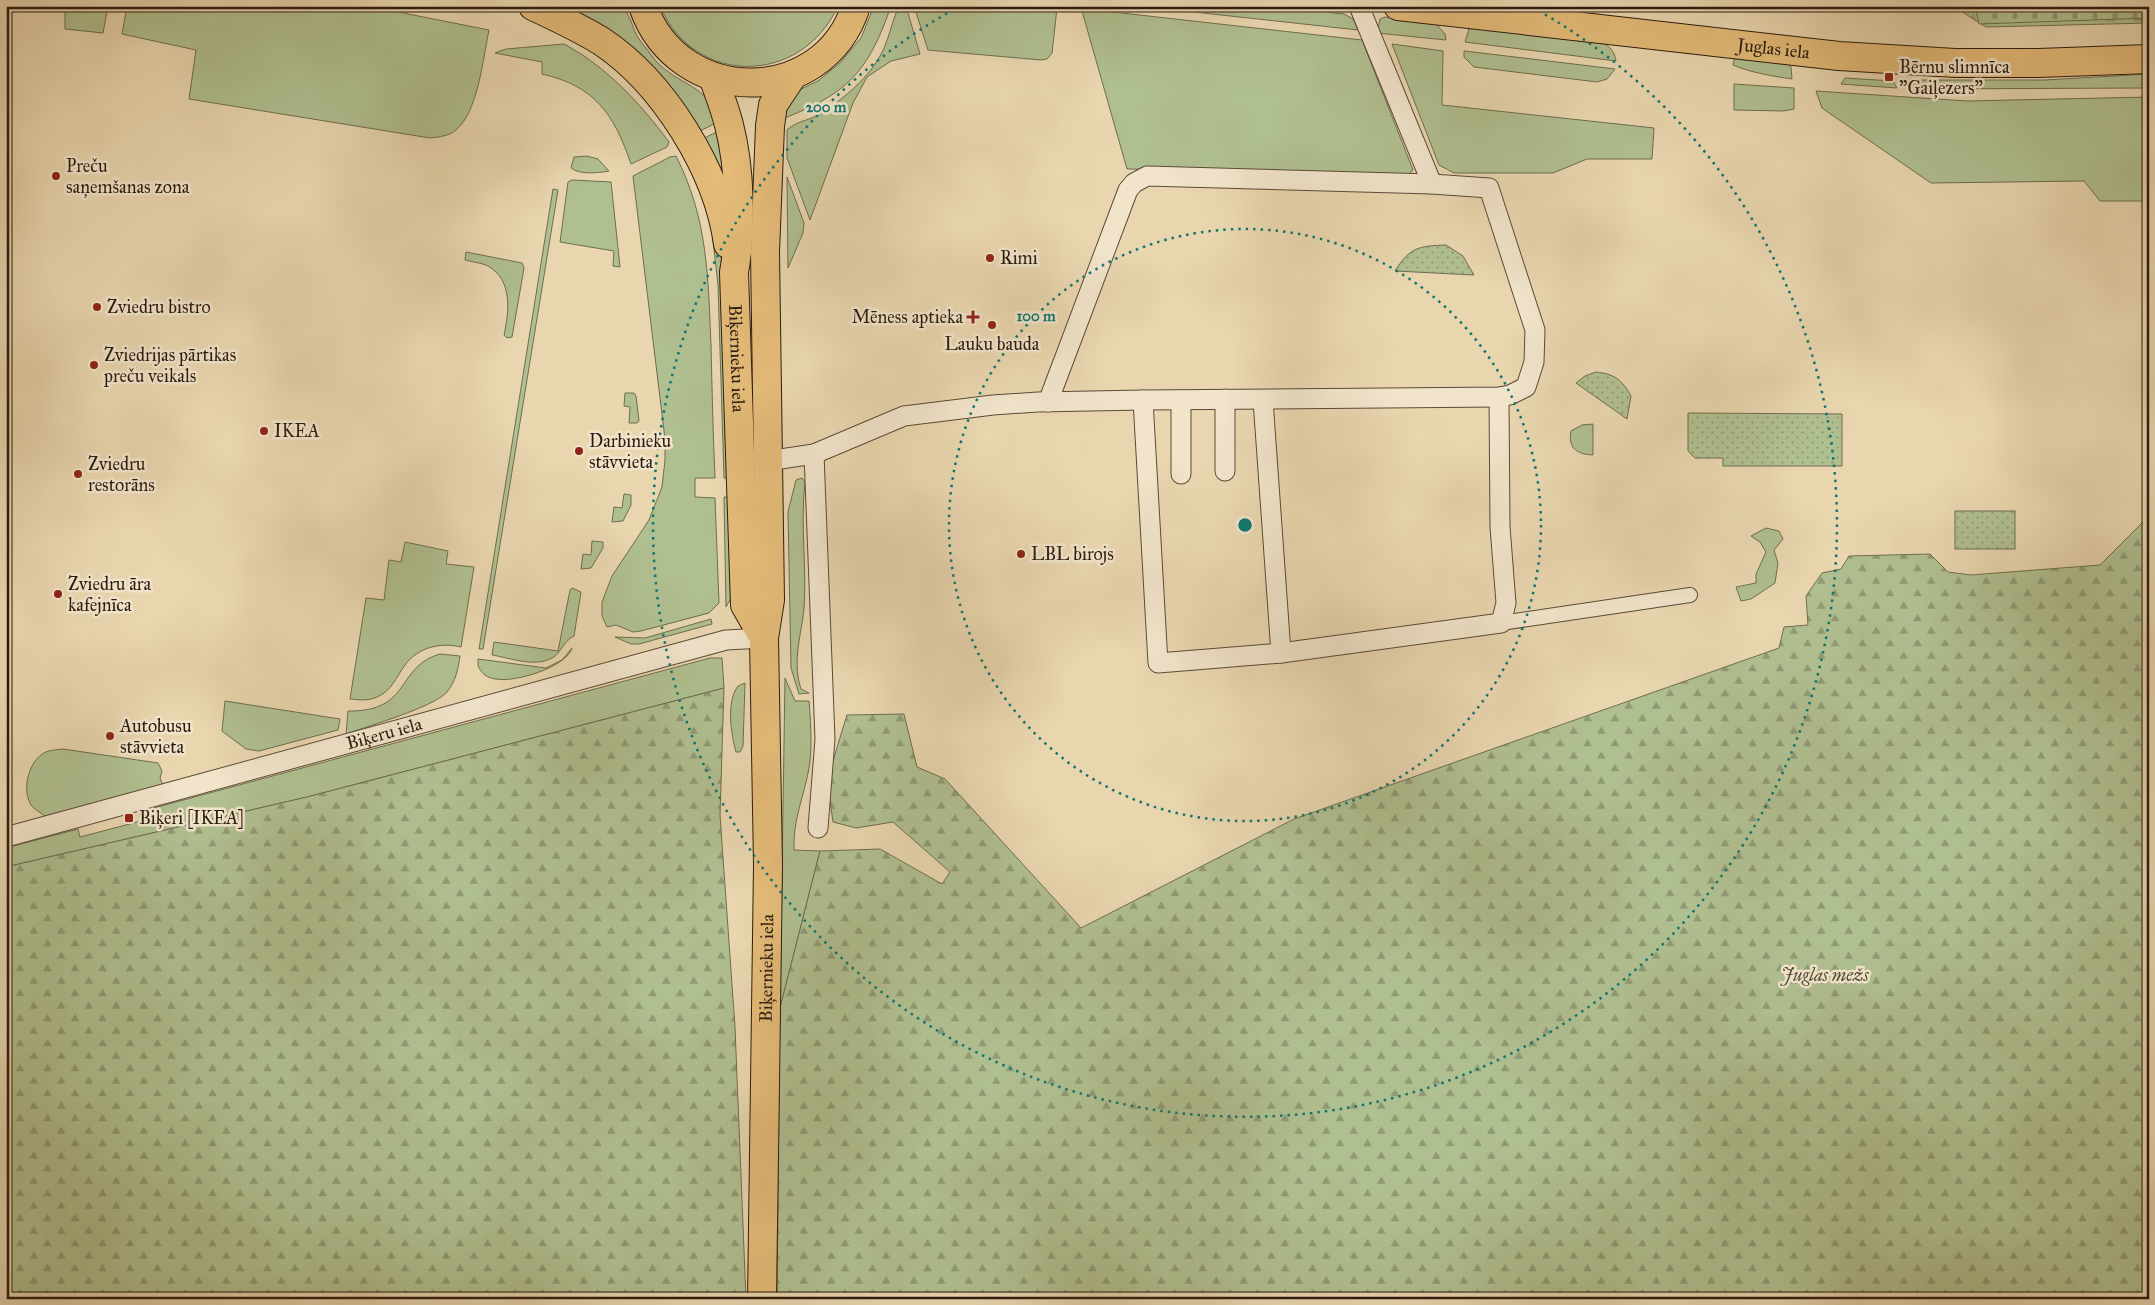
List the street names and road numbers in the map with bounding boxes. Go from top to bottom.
street label: Juglas iela [1734,33,1811,64]
street label: Biķernieku iela [724,304,750,413]
street label: Biķeru iela [344,713,425,754]
street label: Biķernieku iela [755,913,778,1022]

